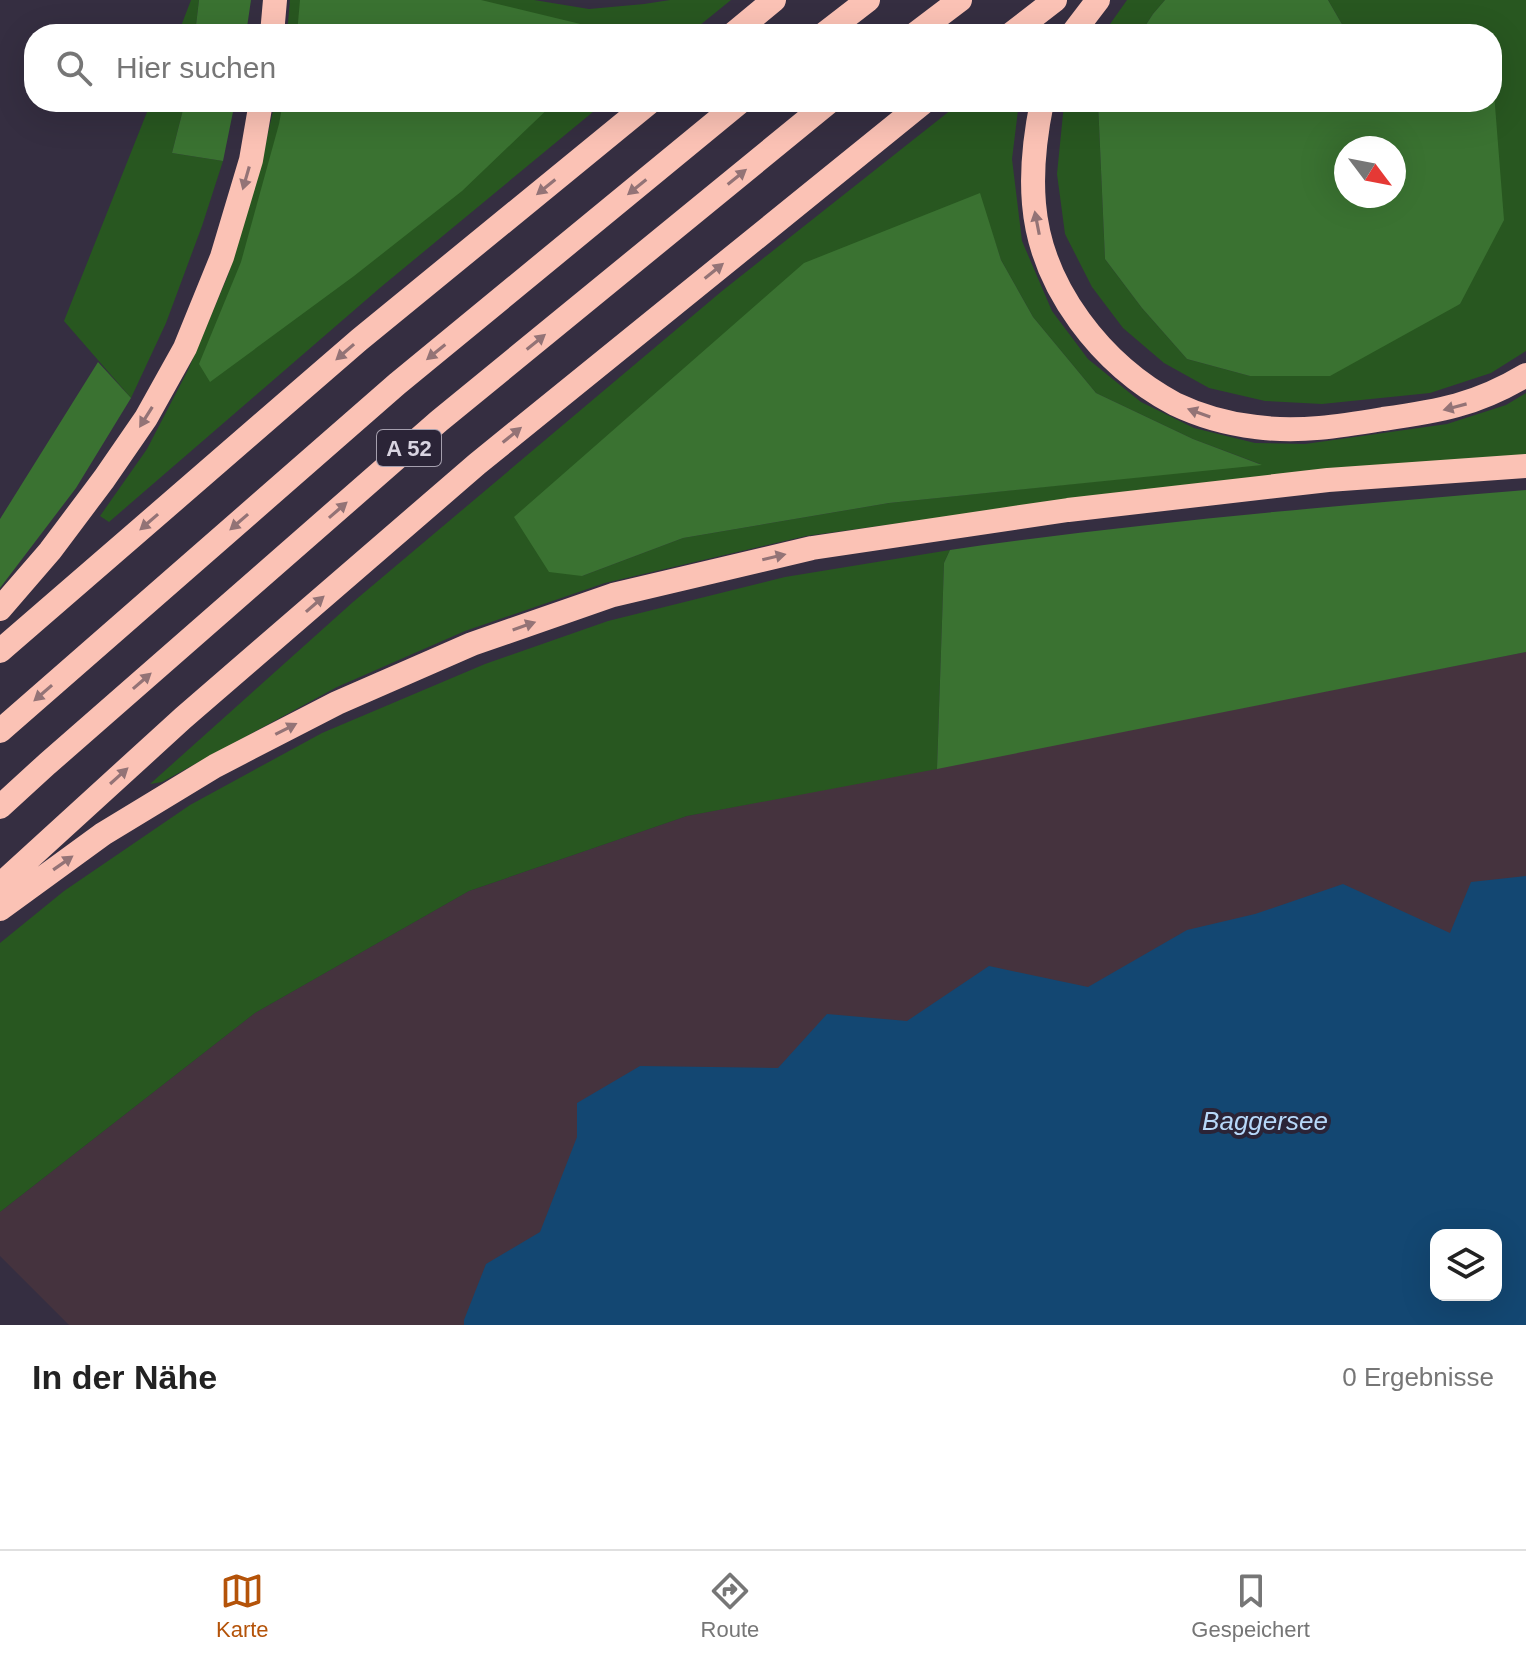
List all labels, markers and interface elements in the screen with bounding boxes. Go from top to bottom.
search box [24,24,1502,112]
icon: search [52,46,96,90]
text: Hier suchen [116,51,276,84]
north arrow [1334,136,1406,208]
one-way arrow [239,167,252,191]
one-way arrow [727,169,747,186]
one-way arrow [536,178,556,195]
one-way arrow [627,178,647,195]
one-way arrow [1031,211,1043,236]
one-way arrow [704,263,724,280]
one-way arrow [526,334,546,351]
one-way arrow [336,343,356,360]
one-way arrow [426,343,446,360]
one-way arrow [1442,401,1467,413]
one-way arrow [139,406,153,428]
one-way arrow [1187,406,1211,418]
one-way arrow [502,427,522,444]
road number: A 52 [377,430,441,466]
one-way arrow [327,502,347,519]
one-way arrow [139,513,158,531]
one-way arrow [230,513,250,530]
one-way arrow [762,550,787,563]
one-way arrow [304,596,324,613]
one-way arrow [512,619,536,632]
one-way arrow [132,672,151,690]
one-way arrow [34,684,54,701]
one-way arrow [274,723,297,736]
one-way arrow [110,767,129,785]
one-way arrow [52,855,74,871]
water label: Baggersee [1202,1106,1328,1136]
map controls [1430,1229,1502,1301]
button: layers [1430,1229,1502,1301]
text: In der Nähe [32,1358,217,1396]
text: 0 Ergebnisse [1342,1362,1494,1392]
tab: Karte [216,1569,269,1643]
tab: Route [701,1569,759,1643]
tab: Gespeichert [1191,1569,1310,1643]

